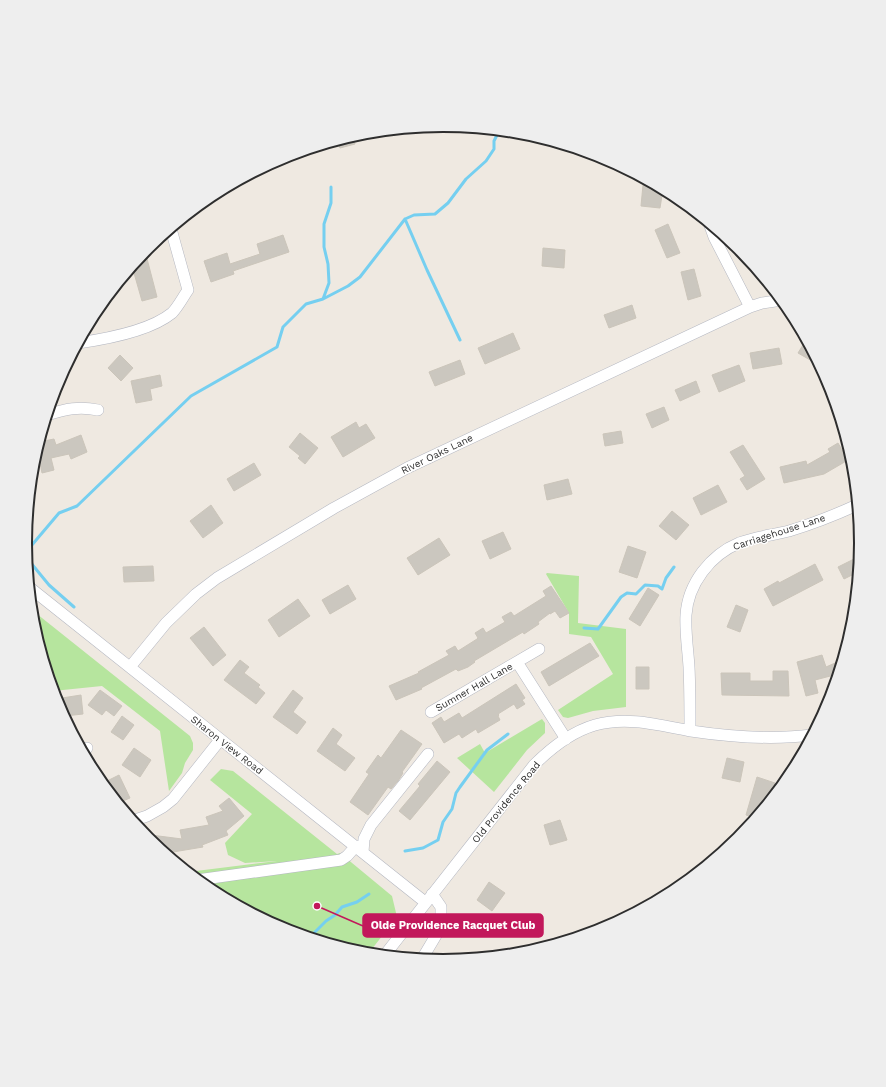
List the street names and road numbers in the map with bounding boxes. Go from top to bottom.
street label: River Oaks Lane [399,432,475,476]
street label: Carriagehouse Lane [731,512,827,552]
street label: Sumner Hall Lane [434,660,515,714]
street label: Sharon View Road [189,714,265,776]
street label: Old Providence Road [470,759,542,845]

